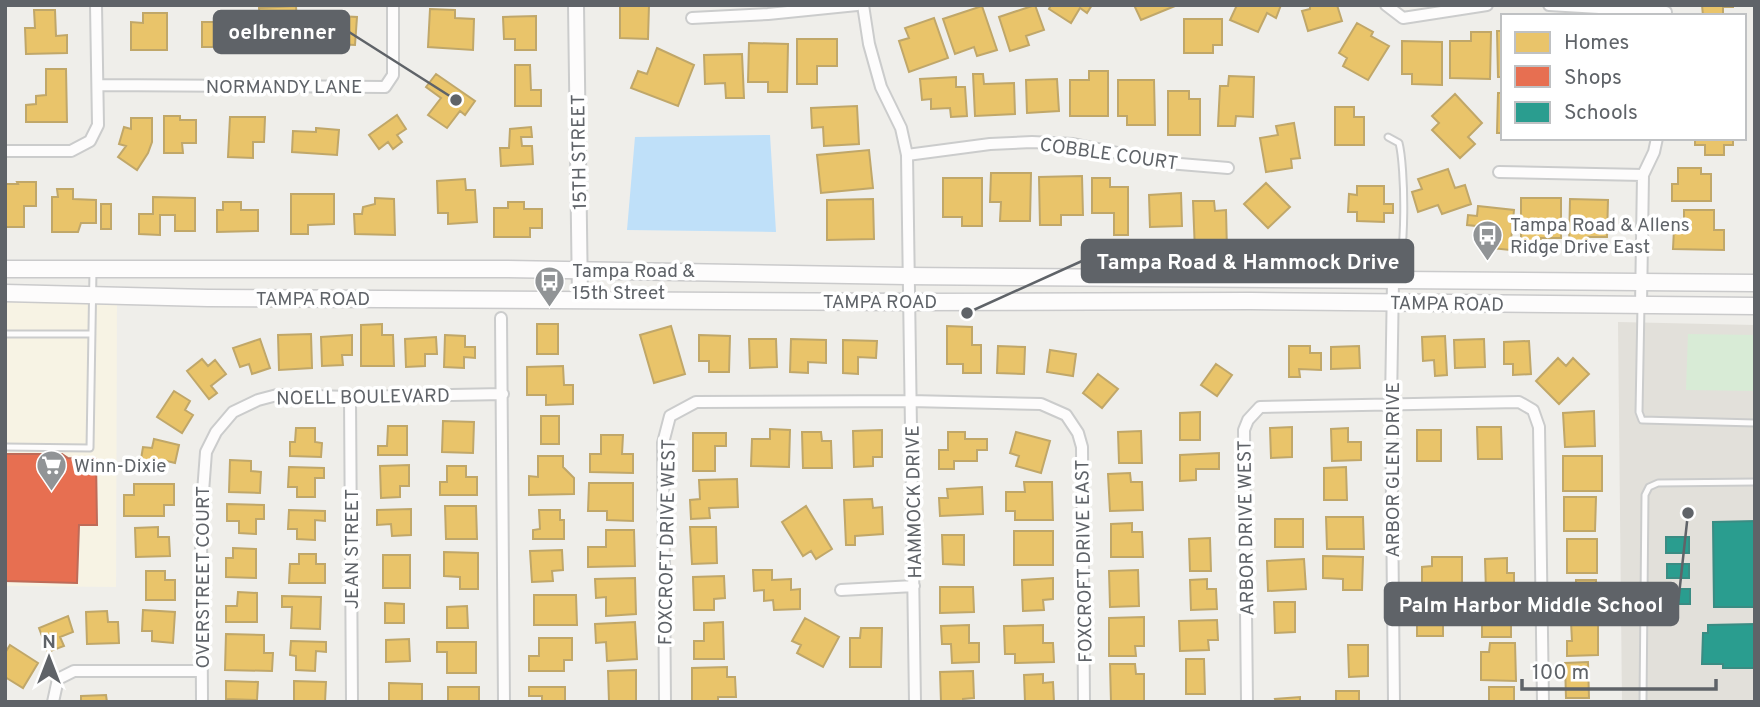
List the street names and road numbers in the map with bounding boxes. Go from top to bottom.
street label: NORMANDY LANE [206,76,362,100]
street label: 15TH STREET [567,94,593,210]
street label: COBBLE COURT [1038,133,1179,177]
street label: TAMPA ROAD [256,288,370,312]
street label: TAMPA ROAD [823,291,937,315]
street label: TAMPA ROAD [1390,292,1504,318]
street label: ARBOR GLEN DRIVE [1382,382,1406,558]
street label: NOELL BOULEVARD [276,384,450,412]
street label: HAMMOCK DRIVE [902,425,928,579]
street label: FOXCROFT DRIVE WEST [654,439,682,645]
street label: ARBOR DRIVE WEST [1233,440,1261,616]
street label: FOXCROFT DRIVE EAST [1071,459,1099,663]
street label: OVERSTREET COURT [192,486,216,668]
street label: JEAN STREET [341,489,365,609]

